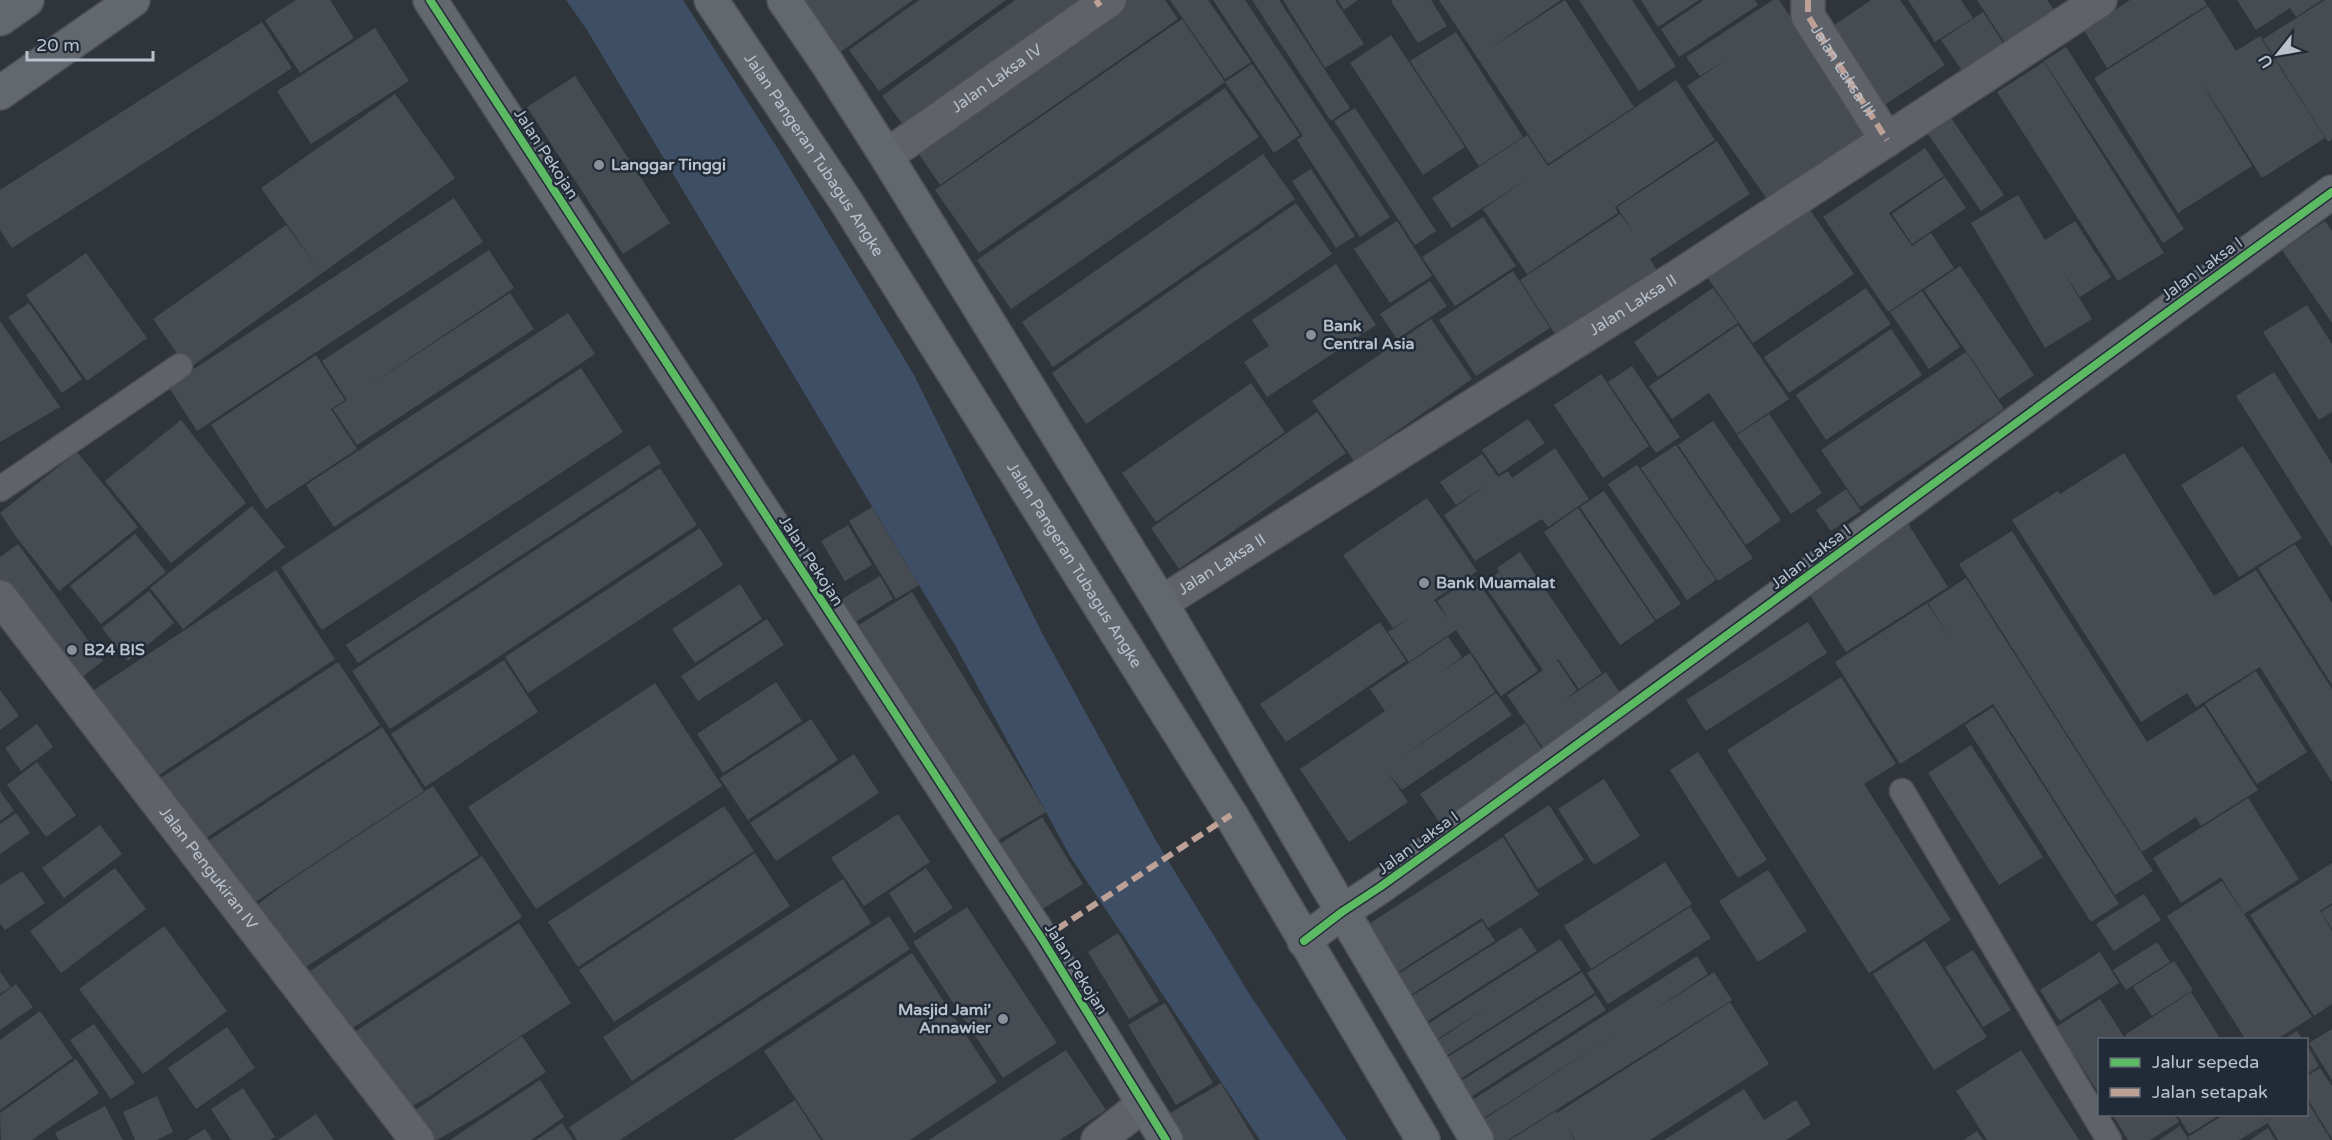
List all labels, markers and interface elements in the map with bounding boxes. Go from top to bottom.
street label: Jalan Laksa III [1806,21,1880,120]
scale bar [27,24,153,62]
north arrow [2248,24,2308,84]
text: 20 m [36,34,80,56]
street label: Jalan Laksa IV [947,40,1046,117]
street label: Jalan Pangeran Tubagus Angke [740,50,888,260]
text: U [2254,51,2278,72]
street label: Jalan Pekojan [509,105,583,203]
place label: Langgar Tinggi [611,155,726,175]
marker: Langgar Tinggi [592,158,606,172]
street label: Jalan Laksa I [2157,233,2247,305]
street label: Jalan Laksa II [1585,270,1681,340]
place label: Bank Central Asia [1323,316,1414,354]
marker: Bank Central Asia [1304,328,1318,342]
street label: Jalan Pangeran Tubagus Angke [1002,459,1146,672]
street label: Jalan Pekojan [774,512,848,610]
street label: Jalan Laksa I [1767,520,1855,594]
street label: Jalan Laksa II [1174,529,1270,600]
place label: Bank Muamalat [1436,573,1556,593]
marker: Bank Muamalat [1417,576,1431,590]
place label: B24 BIS [84,640,145,660]
marker: B24 BIS [65,643,79,657]
street label: Jalan Pengukiran IV [155,803,262,934]
street label: Jalan Laksa I [1373,807,1463,879]
street label: Jalan Pekojan [1040,920,1112,1018]
place label: Masjid Jami' Annawier [898,1000,992,1038]
marker: Masjid Jami' Annawier [996,1012,1010,1026]
legend [2098,1038,2308,1116]
text: Jalur sepeda [2152,1051,2259,1073]
text: Jalan setapak [2152,1081,2268,1103]

